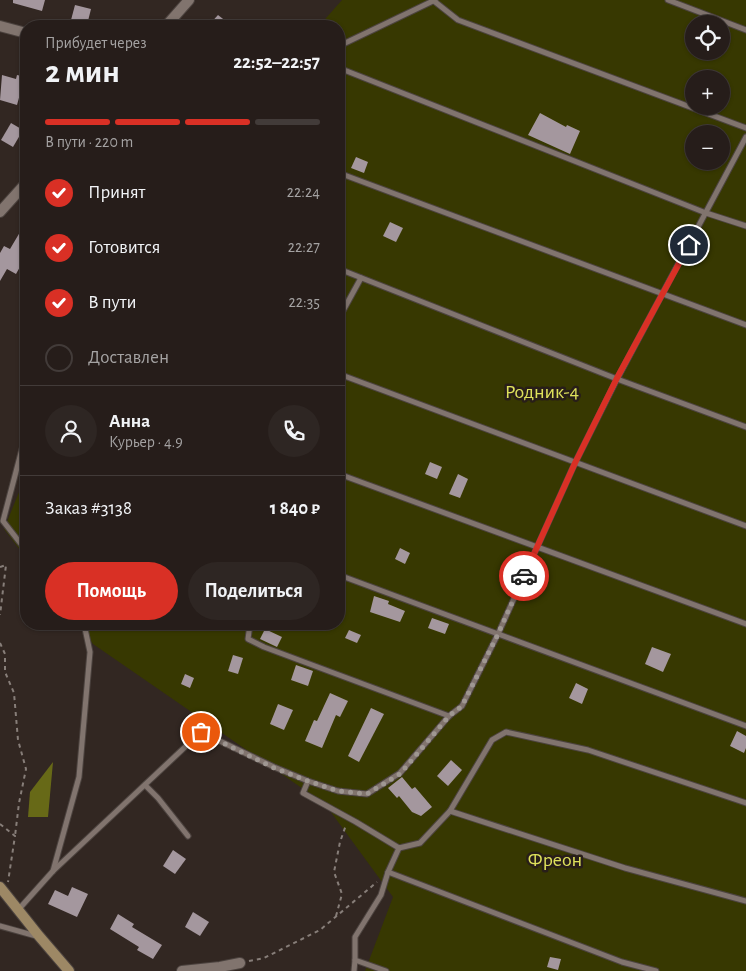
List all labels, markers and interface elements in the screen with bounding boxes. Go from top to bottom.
map controls [685,15,730,170]
button: locate [685,15,730,60]
text: Прибудет через [45,35,147,51]
text: 22:52–22:57 [233,53,320,72]
text: 2 мин [45,56,120,88]
button: + [685,70,730,115]
button: − [685,125,730,170]
text: В пути · 220 m [45,134,133,150]
icon: check [45,179,73,207]
text: Принят [88,183,145,202]
text: 22:24 [287,184,320,200]
pin [668,224,710,266]
icon: home [675,231,703,259]
icon: check [45,234,73,262]
text: Готовится [88,238,161,257]
text: 22:27 [288,239,320,255]
icon: check [45,289,73,317]
text: В пути [88,293,137,312]
text: 22:35 [288,294,320,310]
text: Доставлен [88,348,169,367]
park label: Родник-4 [505,382,579,402]
button: person [45,405,97,457]
button: phone [268,405,320,457]
text: Анна [109,412,150,431]
text: Курьер · 4.9 [109,434,183,450]
text: Заказ #3138 [45,499,132,518]
text: 1 840 ₽ [270,499,320,518]
courier [499,551,549,601]
button: Помощь [45,562,178,620]
button: Поделиться [188,562,320,620]
icon: car [510,562,538,590]
pin [180,711,222,753]
icon: bag [187,718,215,746]
park label: Фреон [528,850,582,870]

